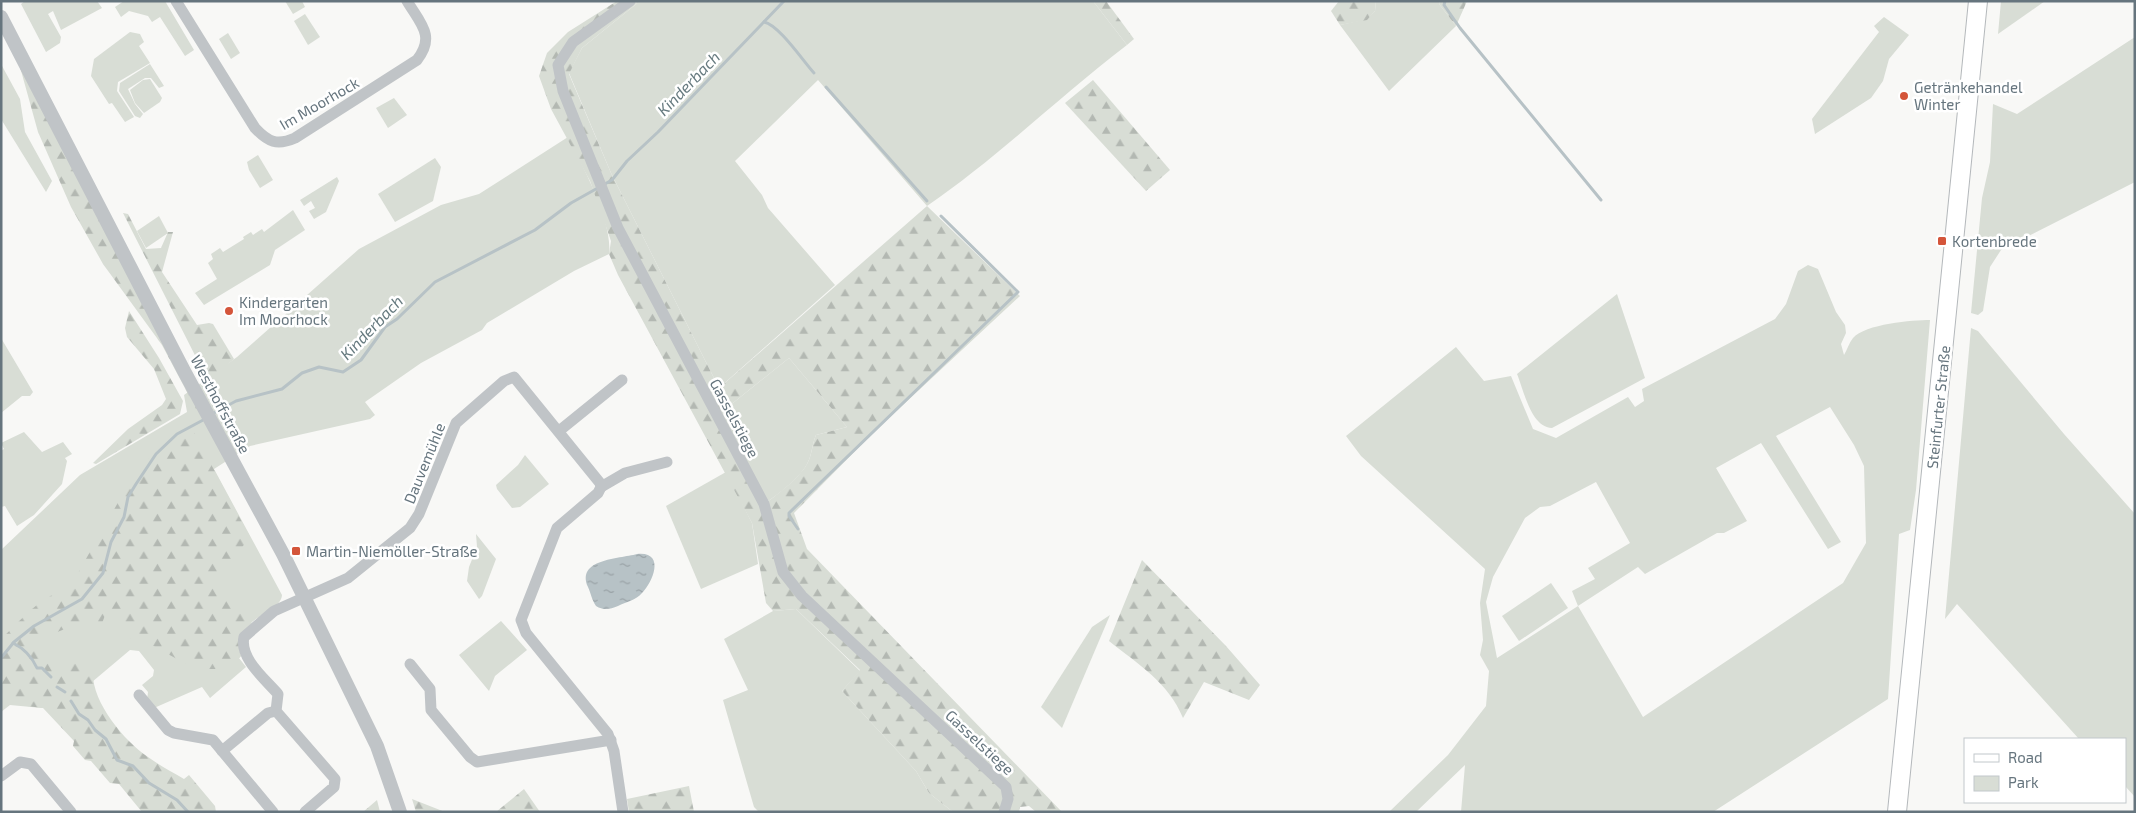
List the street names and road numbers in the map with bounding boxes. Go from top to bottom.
street label: Im Moorhock [276,73,362,133]
street label: Steinfurter Straße [1923,344,1953,470]
street label: Westhoffstraße [187,352,255,456]
street label: Gasselstiege [707,375,763,461]
street label: Dauvemühle [400,420,448,506]
street label: Gasselstiege [942,706,1018,778]

